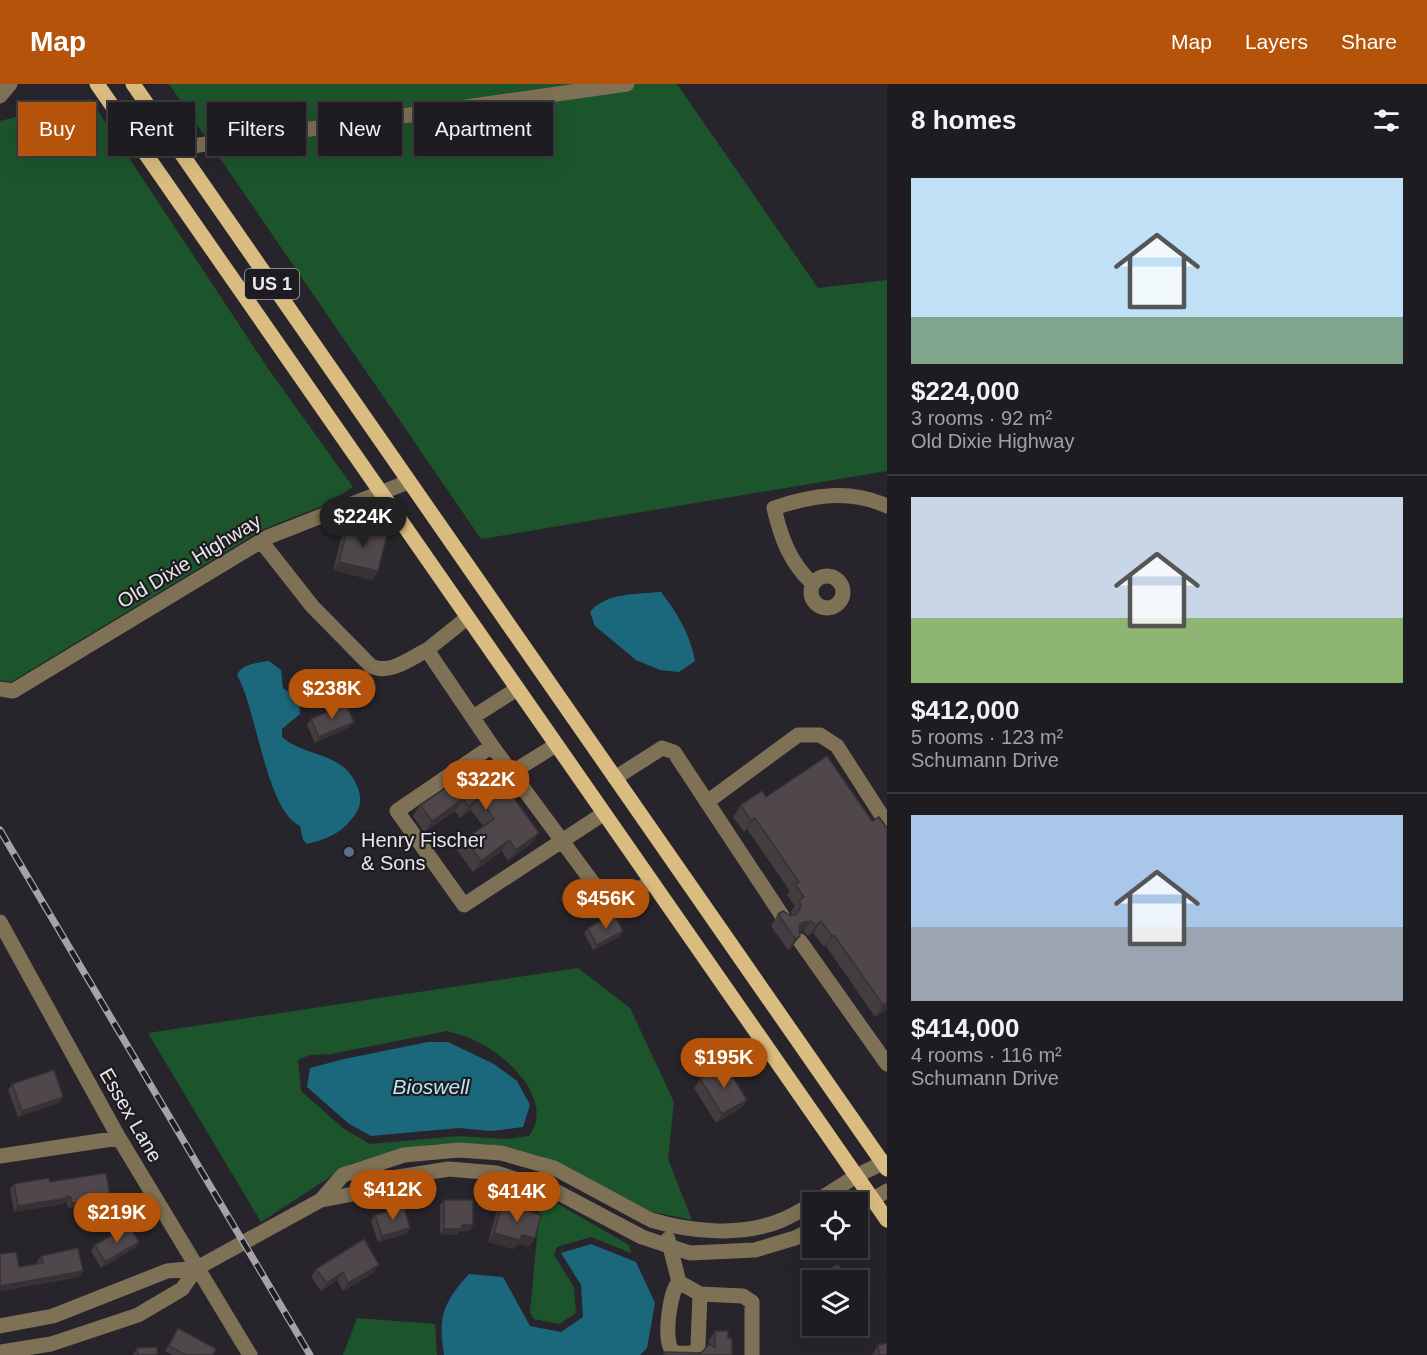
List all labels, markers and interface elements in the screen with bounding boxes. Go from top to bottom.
text: Map [30,26,86,57]
text: Map [1171,30,1212,53]
text: Layers [1245,30,1308,53]
text: Share [1341,30,1397,53]
chip: Buy [18,102,96,156]
chip: Rent [108,102,195,156]
chip: Filters [207,102,306,156]
chip: New [318,102,402,156]
chip: Apartment [414,102,553,156]
icon: filters [1370,104,1403,137]
text: 8 homes [911,105,1017,135]
icon: home [1103,217,1211,325]
road number: US 1 [245,269,299,299]
text: $224,000 [911,376,1019,406]
text: 3 rooms · 92 m² [911,407,1052,429]
text: Old Dixie Highway [911,430,1074,452]
pin: $224K [321,497,405,548]
text: $224K [334,505,392,527]
street label: Old Dixie Highway [113,509,265,613]
icon: home [1103,536,1211,644]
pin: $238K [290,669,374,720]
text: $238K [303,677,361,699]
text: $412,000 [911,695,1019,725]
text: 5 rooms · 123 m² [911,726,1063,748]
text: Schumann Drive [911,749,1059,771]
pin: $322K [444,760,528,811]
text: $322K [457,768,515,790]
place label: Henry Fischer & Sons [361,829,486,874]
marker: Henry Fischer & Sons [342,845,356,859]
icon: home [1103,854,1211,962]
pin: $456K [564,879,648,930]
text: $456K [577,887,635,909]
text: $414,000 [911,1013,1019,1043]
pin: $195K [682,1038,766,1089]
text: 4 rooms · 116 m² [911,1044,1062,1066]
text: $195K [695,1046,753,1068]
street label: Essex Lane [95,1064,167,1166]
text: Schumann Drive [911,1067,1059,1089]
water label: Bioswell [392,1075,471,1098]
pin: $412K [351,1170,435,1221]
pin: $414K [475,1172,559,1223]
text: $412K [364,1178,422,1200]
text: $414K [488,1180,546,1202]
map controls [802,1192,868,1336]
button: locate [802,1192,868,1258]
pin: $219K [75,1193,159,1244]
text: $219K [88,1201,146,1223]
button: layers [802,1270,868,1336]

